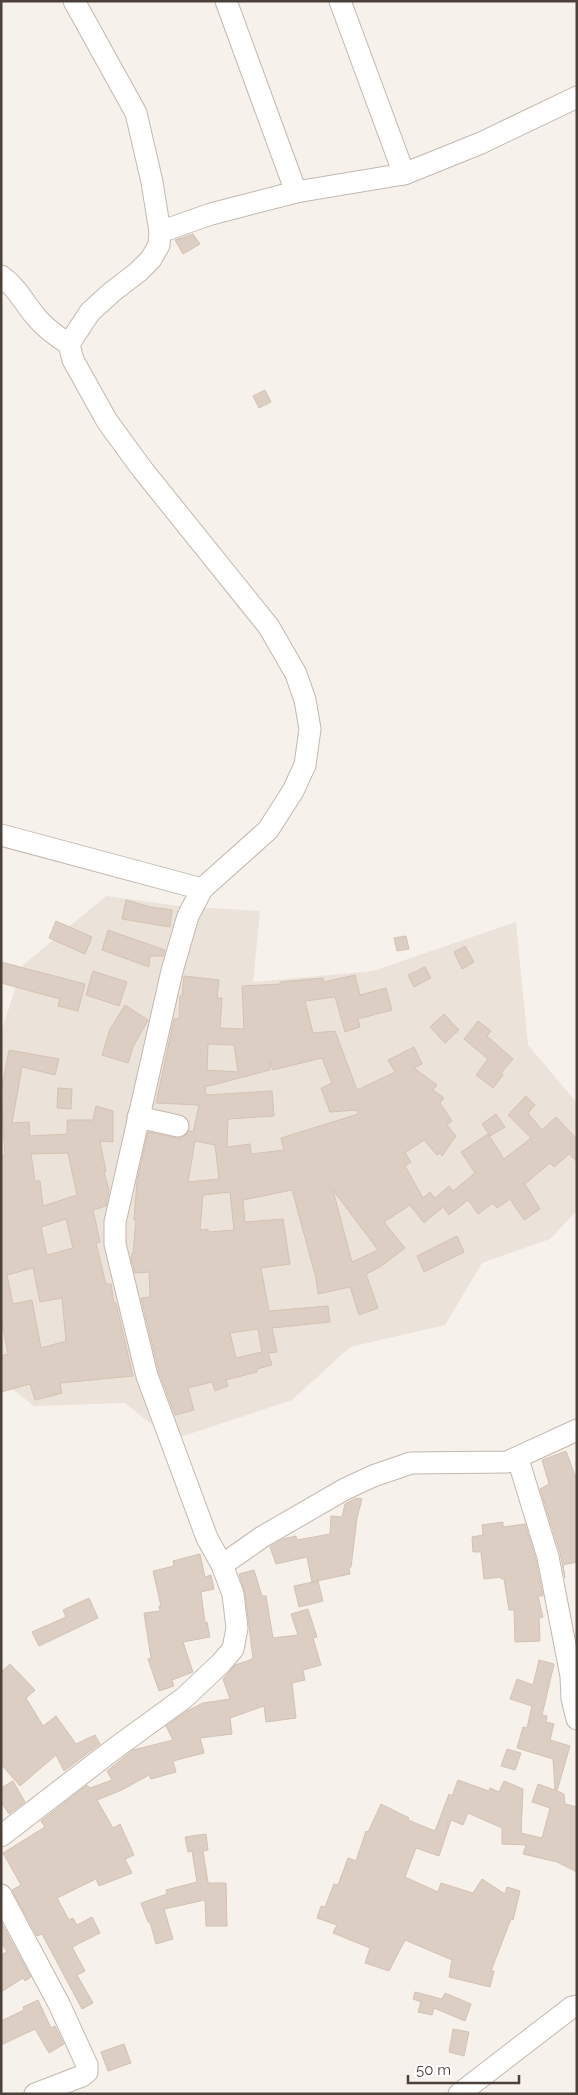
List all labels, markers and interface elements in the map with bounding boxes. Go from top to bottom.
scale bar [408,2052,519,2084]
text: 50 m [416,2061,451,2079]

